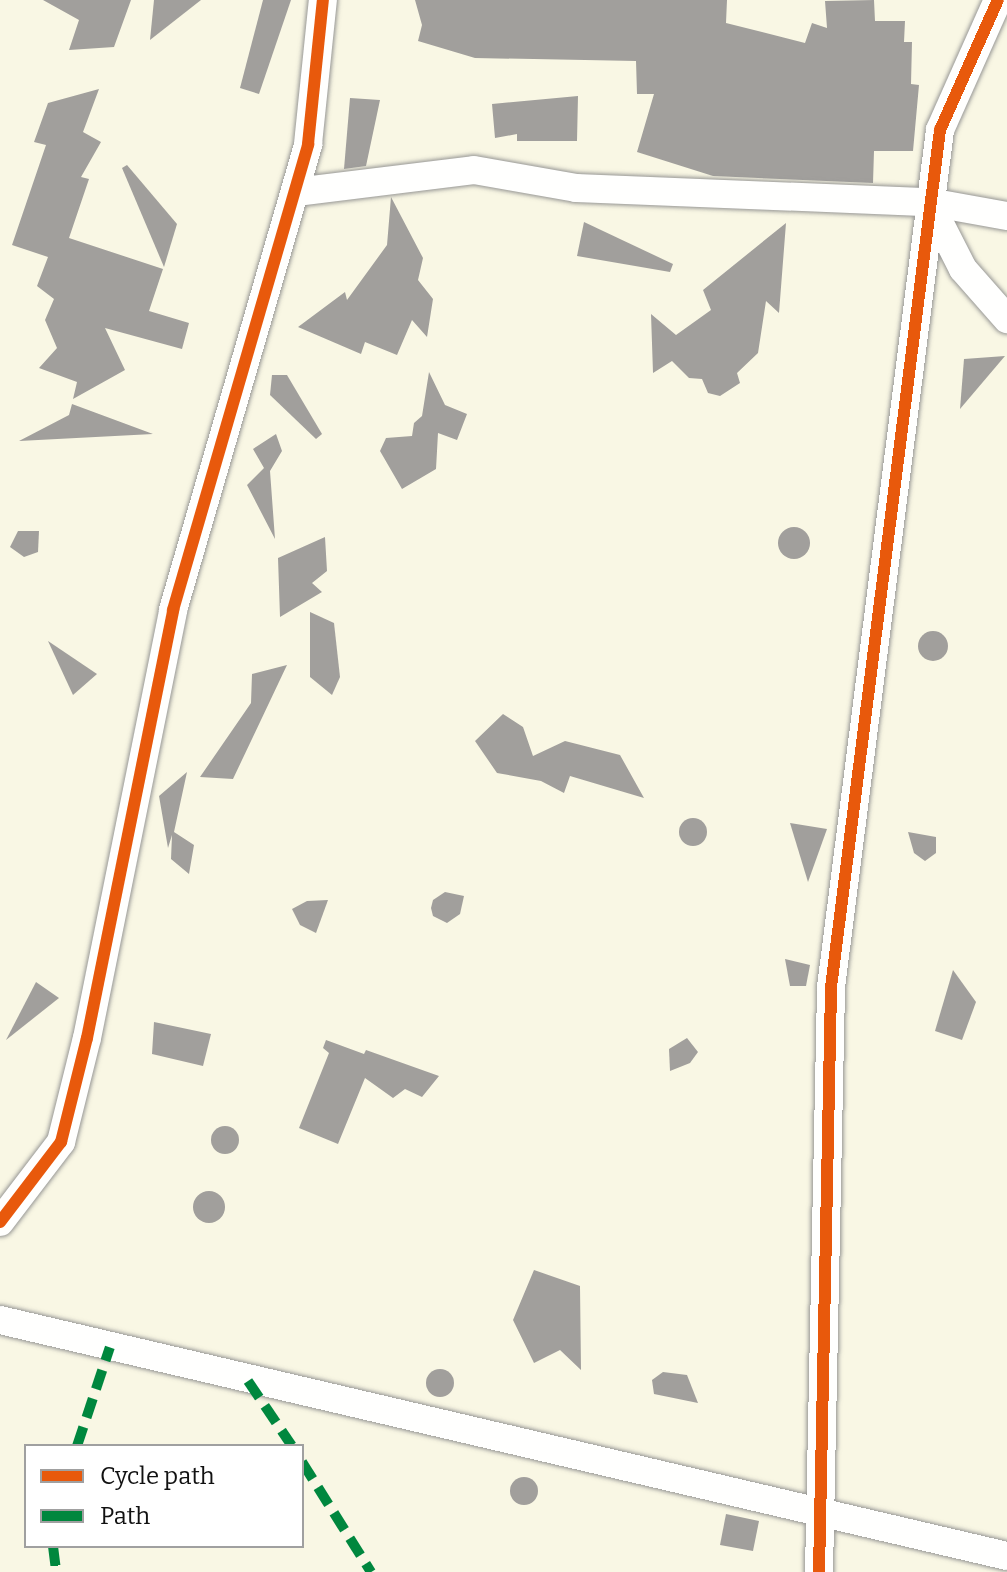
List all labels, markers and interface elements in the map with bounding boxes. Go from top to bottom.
legend [24,1444,304,1548]
text: Cycle path [100,1462,215,1490]
text: Path [100,1502,150,1530]

